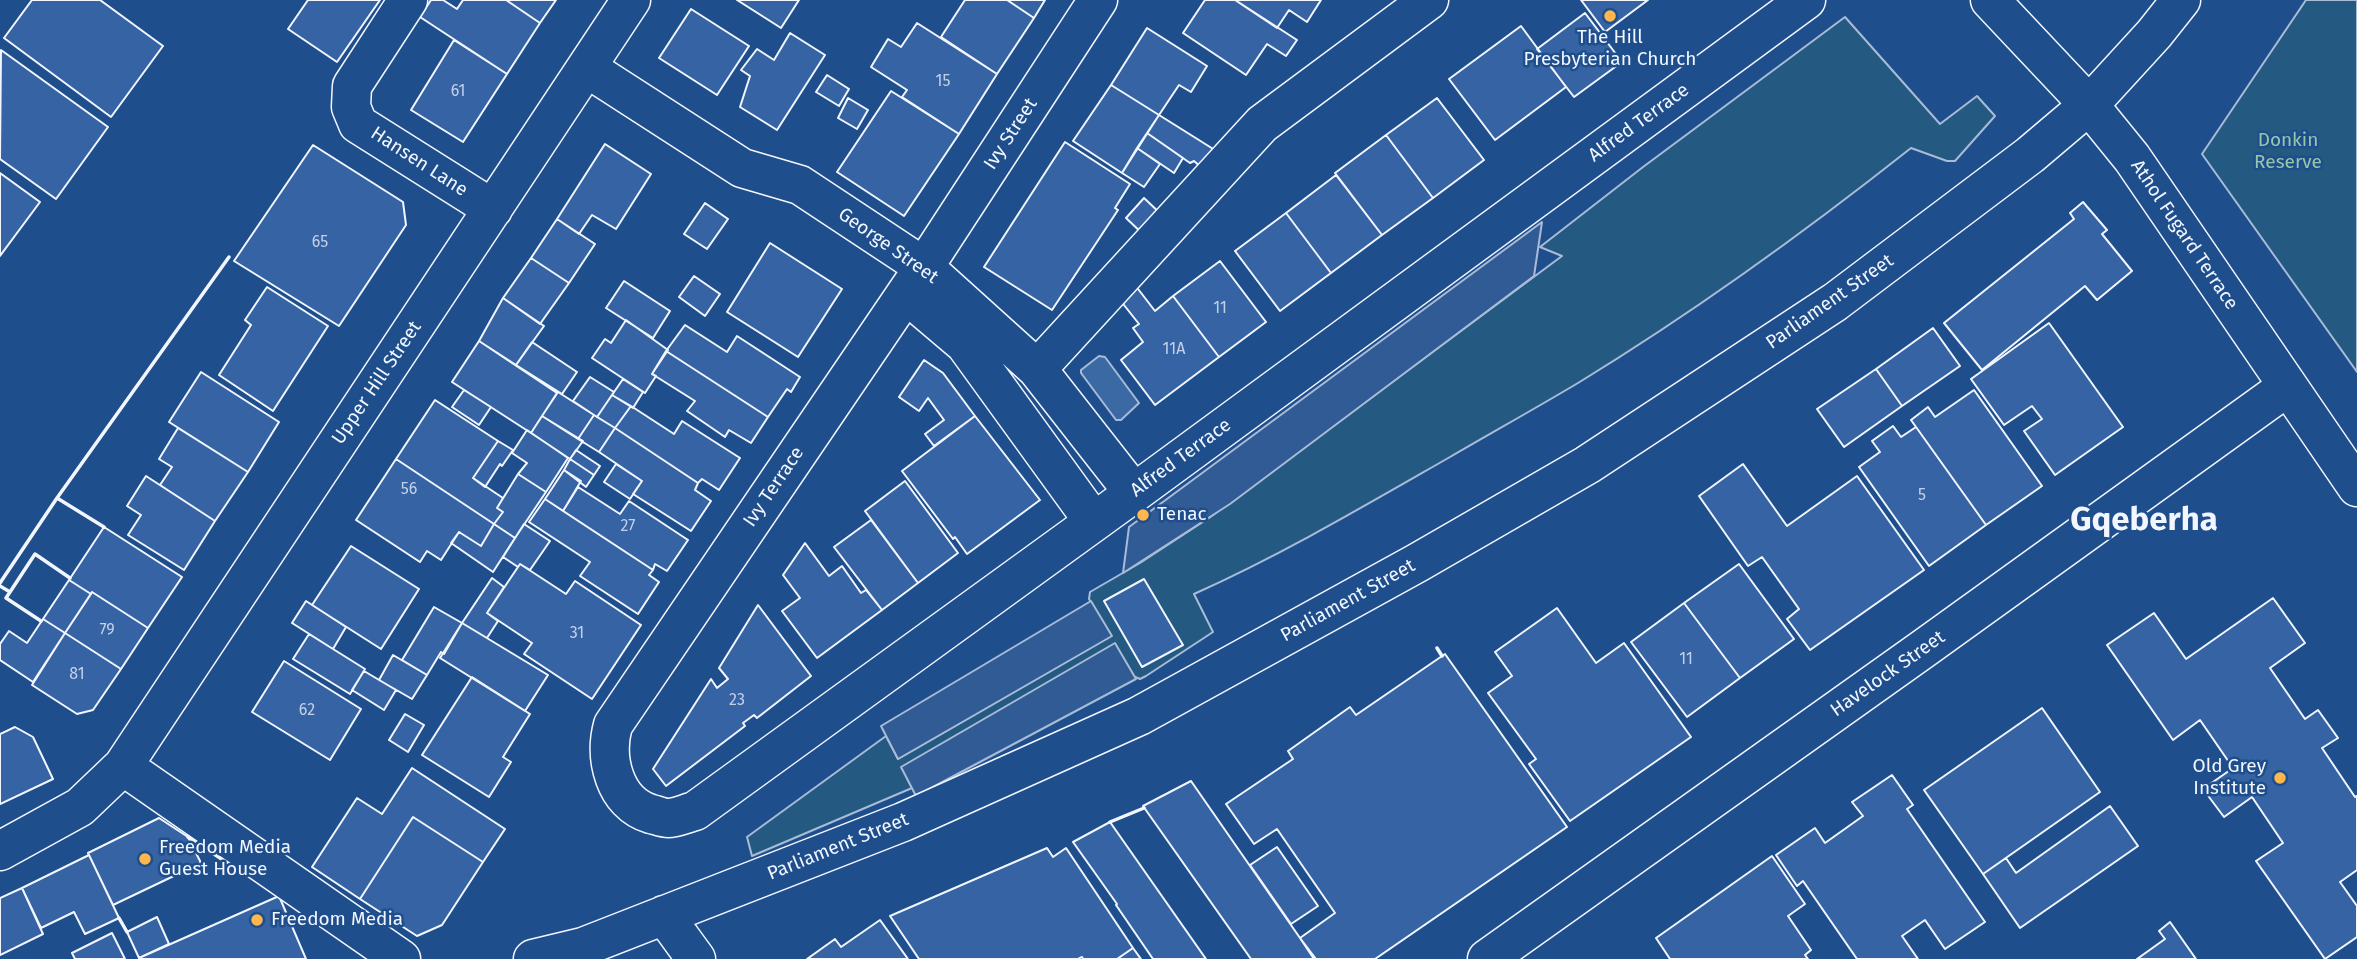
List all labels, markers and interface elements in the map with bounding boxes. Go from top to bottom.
marker: The Hill Presbyterian Church [1602,8,1618,24]
place label: The Hill Presbyterian Church [1524,27,1696,71]
house number: 15 [936,72,950,92]
street label: Alfred Terrace [1584,79,1694,167]
house number: 61 [451,82,465,102]
street label: Ivy Street [979,94,1043,174]
street label: Hansen Lane [366,122,472,202]
park label: Donkin Reserve [2254,130,2322,174]
street label: Athol Fugard Terrace [2125,156,2243,314]
street label: George Street [834,203,942,289]
house number: 65 [312,233,328,253]
street label: Parliament Street [1762,250,1898,354]
house number: 11 [1213,299,1227,319]
street label: Upper Hill Street [327,317,427,449]
house number: 11A [1163,340,1185,360]
street label: Alfred Terrace [1126,414,1236,502]
street label: Ivy Terrace [739,443,809,531]
house number: 56 [401,480,417,500]
house number: 5 [1918,486,1926,506]
district label: Gqeberha [2070,501,2218,541]
place label: Tenac [1157,504,1207,526]
marker: Tenac [1135,507,1151,523]
house number: 27 [621,517,635,537]
street label: Parliament Street [1277,555,1419,647]
house number: 79 [99,621,115,641]
house number: 31 [570,624,584,644]
street label: Havelock Street [1826,626,1950,722]
house number: 11 [1679,650,1693,670]
house number: 81 [69,665,85,685]
house number: 23 [729,691,745,711]
house number: 62 [299,701,315,721]
place label: Old Grey Institute [2193,756,2266,800]
marker: Old Grey Institute [2272,770,2288,786]
street label: Parliament Street [764,808,912,886]
place label: Freedom Media Guest House [159,837,291,881]
marker: Freedom Media Guest House [137,851,153,867]
place label: Freedom Media [271,909,403,931]
marker: Freedom Media [249,912,265,928]

